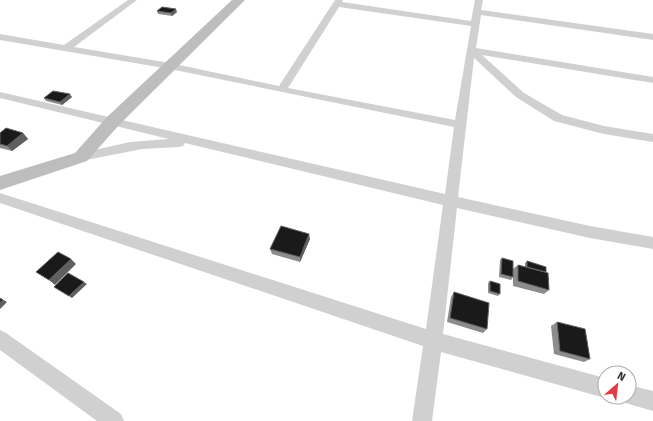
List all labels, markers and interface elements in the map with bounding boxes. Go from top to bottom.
north arrow [597,365,637,405]
text: N [615,369,628,384]

